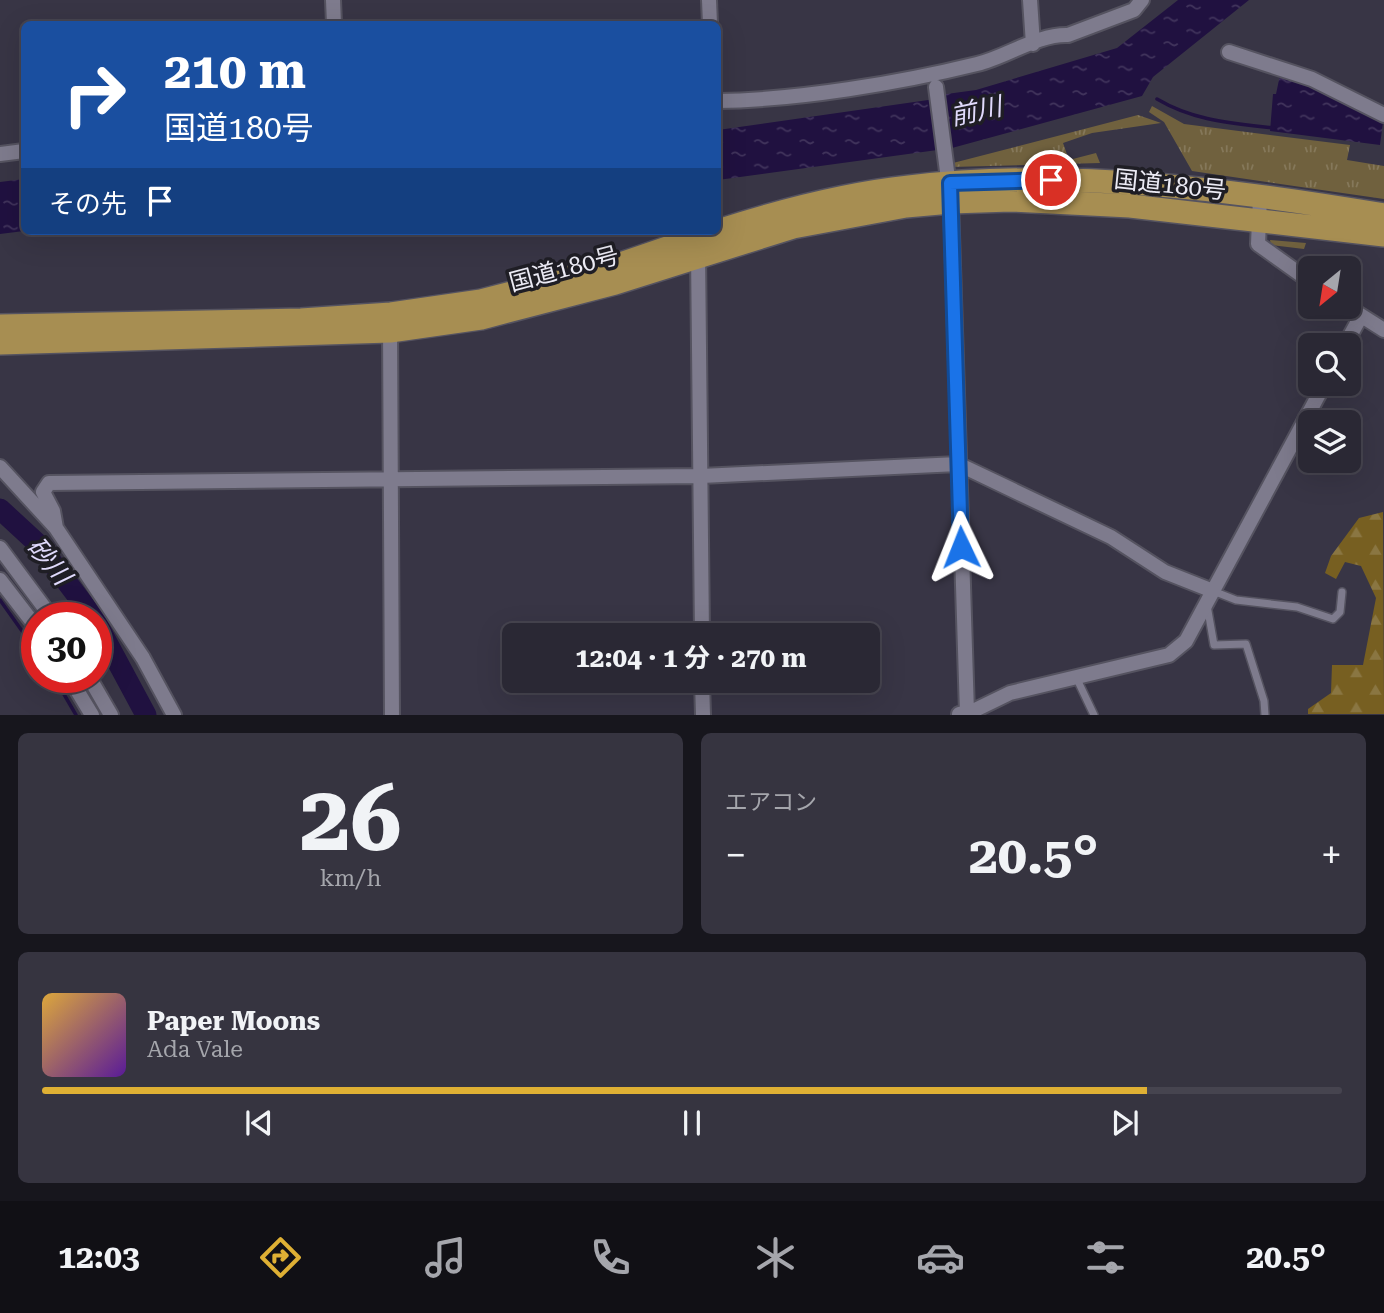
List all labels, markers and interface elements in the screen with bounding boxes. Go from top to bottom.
text: 210 m [164,43,306,100]
icon: right [49,49,140,140]
water label: 前川 [947,90,1007,131]
text: 国道180号 [164,109,314,147]
pin [1021,150,1081,210]
icon: arrive [1032,161,1070,199]
street label: 国道180号 [1113,165,1227,205]
icon: arrive [141,182,179,220]
text: その先 [49,189,127,219]
street label: 国道180号 [506,241,622,297]
north arrow [1298,256,1362,318]
map controls [1298,256,1361,473]
button: search [1298,333,1361,396]
button: layers [1298,410,1361,473]
position arrow [924,510,998,584]
water label: 砂川 [21,531,79,593]
speed limit sign: 30 [21,602,112,693]
text: 12:04 · 1 分 · 270 m [575,643,807,673]
text: 26 [300,766,401,872]
text: エアコン [725,789,817,816]
text: 20.5° [969,825,1098,886]
text: − [725,833,746,877]
text: + [1321,833,1342,877]
text: km/h [320,865,381,892]
text: Paper Moons [147,1006,320,1036]
text: Ada Vale [147,1036,243,1063]
icon: previous [240,1104,278,1142]
icon: pause [673,1104,711,1142]
icon: next [1106,1104,1144,1142]
icon: directions [256,1233,305,1282]
icon: music [421,1233,470,1282]
icon: phone [586,1233,635,1282]
icon: climate [751,1233,800,1282]
icon: car [916,1233,965,1282]
icon: filters [1081,1233,1130,1282]
text: 12:03 [58,1238,140,1276]
text: 20.5° [1246,1238,1326,1276]

